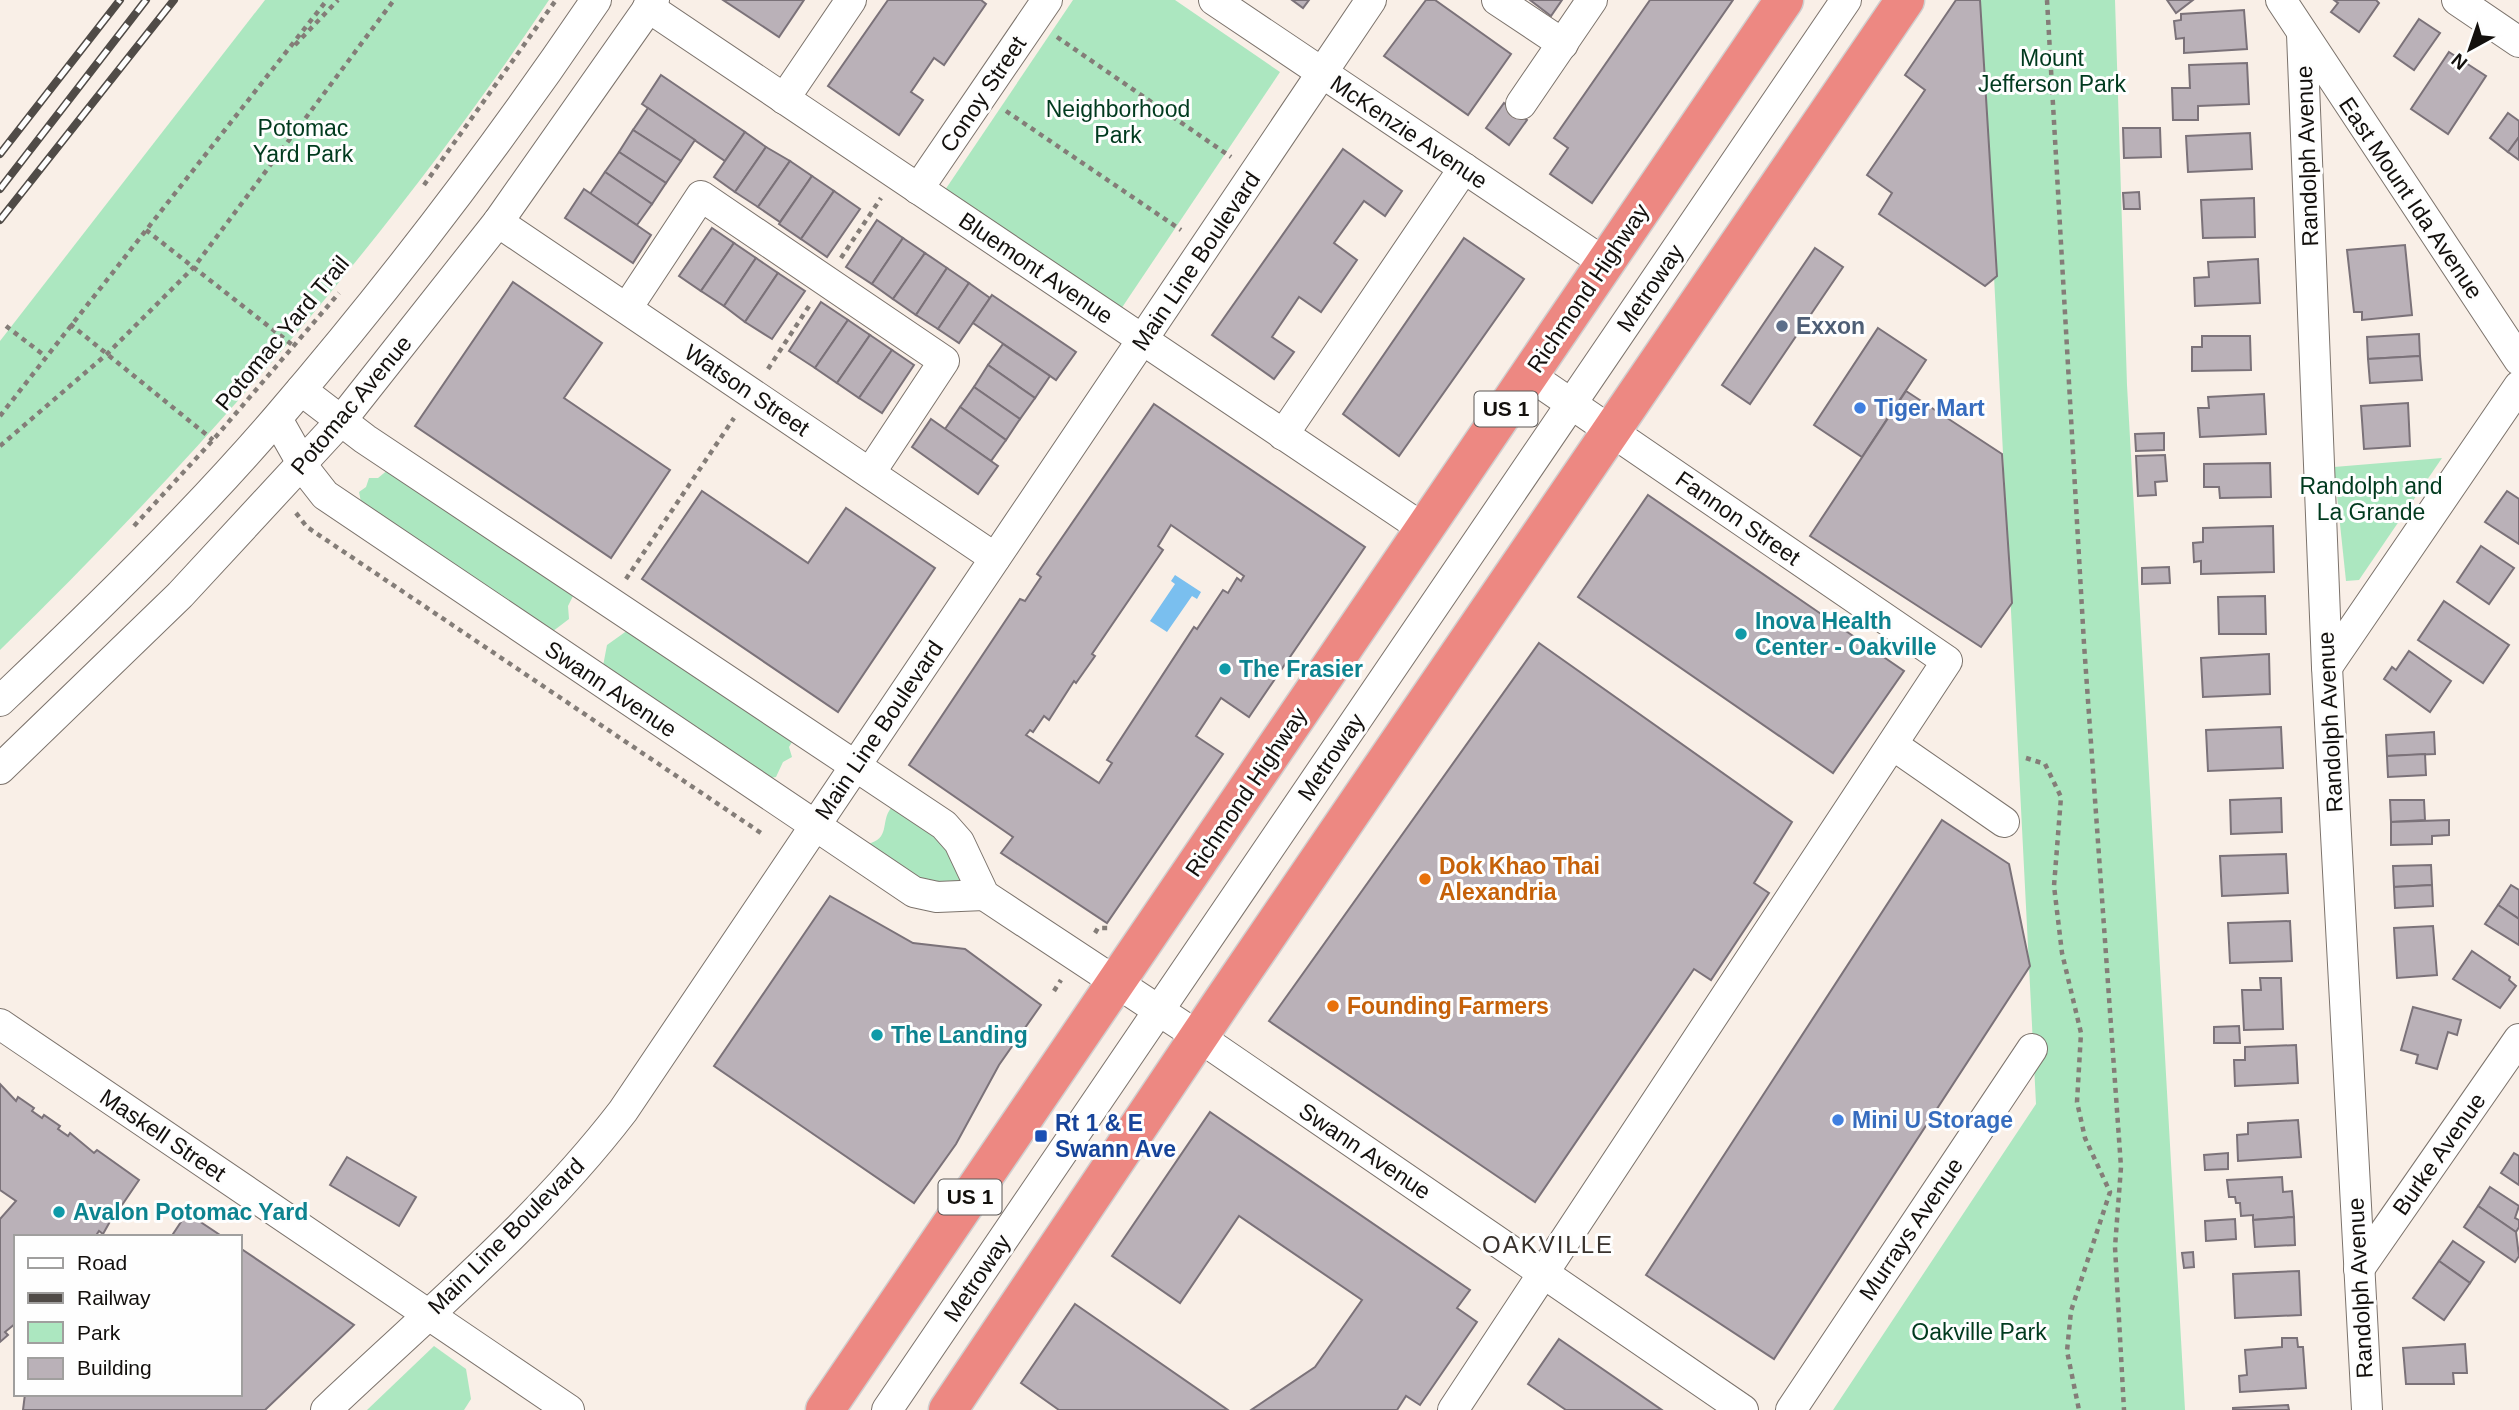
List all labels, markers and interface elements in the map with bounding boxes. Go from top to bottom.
north arrow [2435,14,2505,84]
street label: Conoy Street [935,31,1032,157]
park label: Mount Jefferson Park [1978,45,2126,97]
text: N [2447,49,2471,74]
street label: Randolph Avenue [2291,65,2323,247]
street label: McKenzie Avenue [1326,70,1492,194]
street label: East Mount Ida Avenue [2334,92,2488,304]
park label: Neighborhood Park [1046,96,1190,148]
park label: Potomac Yard Park [253,115,354,167]
street label: Main Line Boulevard [1127,167,1265,355]
street label: Richmond Highway [1522,198,1654,377]
street label: Bluemont Avenue [954,207,1118,329]
street label: Metroway [1611,239,1689,337]
street label: Potomac Yard Trail [210,251,354,415]
place label: Exxon [1796,313,1865,339]
marker: Exxon [1774,318,1790,334]
street label: Potomac Avenue [285,330,417,480]
street label: Watson Street [680,339,815,442]
road number: US 1 [1474,392,1538,426]
place label: Tiger Mart [1874,395,1985,421]
marker: Tiger Mart [1852,400,1868,416]
street label: Fannon Street [1671,466,1806,571]
park label: Randolph and La Grande [2299,473,2443,525]
place label: Inova Health Center - Oakville [1755,608,1937,660]
marker: Inova Health Center - Oakville [1733,626,1749,642]
street label: Randolph Avenue [2312,631,2348,813]
street label: Swann Avenue [540,635,682,743]
street label: Main Line Boulevard [810,636,948,824]
place label: The Frasier [1239,656,1363,682]
marker: The Frasier [1217,661,1233,677]
street label: Richmond Highway [1180,702,1312,881]
street label: Metroway [1292,708,1370,806]
place label: Dok Khao Thai Alexandria [1439,853,1600,905]
marker: Dok Khao Thai Alexandria [1417,871,1433,887]
place label: Founding Farmers [1347,993,1549,1019]
marker: Founding Farmers [1325,998,1341,1014]
place label: The Landing [891,1022,1028,1048]
marker: The Landing [869,1027,885,1043]
street label: Maskell Street [95,1083,231,1187]
street label: Burke Avenue [2387,1088,2491,1220]
street label: Swann Avenue [1294,1097,1436,1205]
place label: Mini U Storage [1852,1107,2013,1133]
place label: Rt 1 & E Swann Ave [1055,1110,1176,1162]
marker: Mini U Storage [1830,1112,1846,1128]
marker: Rt 1 & E Swann Ave [1033,1128,1049,1144]
street label: Main Line Boulevard [423,1153,589,1319]
street label: Murrays Avenue [1854,1153,1968,1305]
road number: US 1 [939,1180,1002,1214]
street label: Randolph Avenue [2342,1197,2378,1379]
place label: Avalon Potomac Yard [73,1199,308,1225]
marker: Avalon Potomac Yard [51,1204,67,1220]
street label: Metroway [938,1229,1016,1327]
district label: OAKVILLE [1482,1231,1614,1258]
legend [14,1235,242,1396]
text: Road [77,1251,127,1274]
text: Railway [77,1286,151,1309]
park label: Oakville Park [1911,1319,2047,1345]
text: Park [77,1321,121,1344]
text: Building [77,1356,152,1379]

